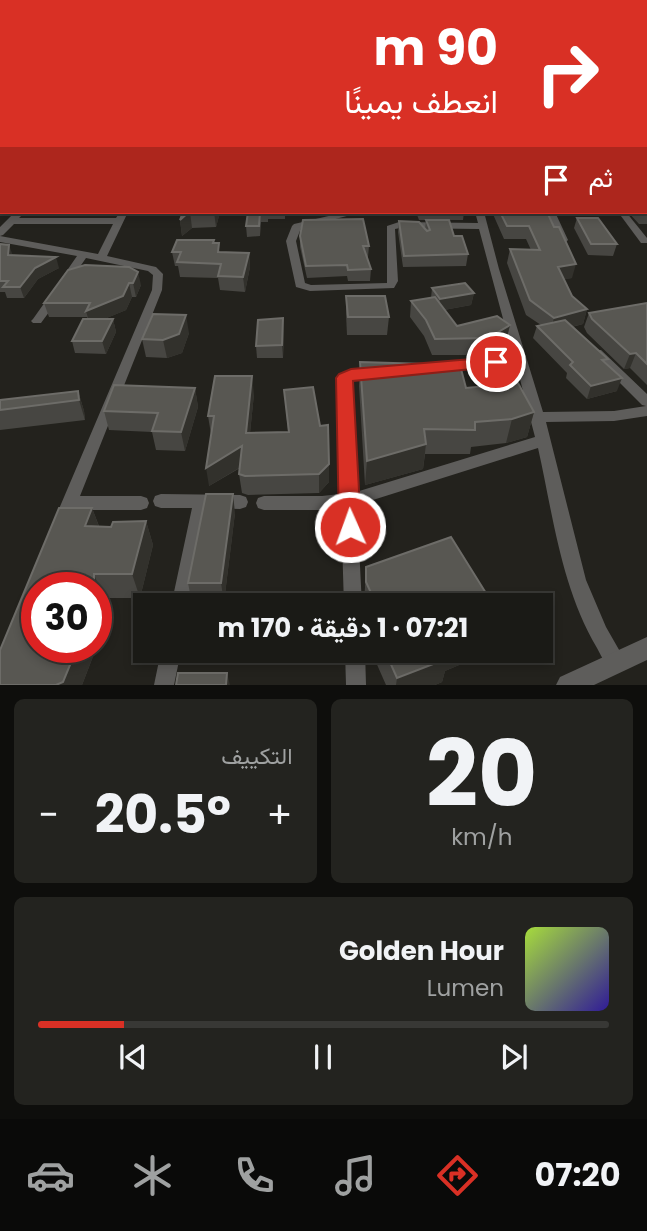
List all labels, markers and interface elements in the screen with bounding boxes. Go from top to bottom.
text: 90 m [374,14,498,82]
icon: right [522,28,613,119]
text: انعطف يمينًا [344,79,498,124]
text: ثم [589,160,613,196]
icon: arrive [537,161,575,199]
pin [466,332,526,392]
icon: arrive [477,343,515,381]
position arrow [313,490,387,564]
speed limit sign: 30 [21,572,112,663]
text: 07:21 · 1 دقيقة · 170 m [218,610,468,646]
text: 20 [426,710,537,838]
text: التكييف [221,740,293,772]
text: 20.5° [95,778,231,851]
text: − [38,788,59,841]
text: + [267,788,293,841]
text: km/h [451,821,512,853]
text: Golden Hour [339,933,504,969]
text: Lumen [427,972,504,1004]
icon: previous [114,1038,152,1076]
icon: pause [304,1038,342,1076]
icon: next [495,1038,533,1076]
icon: car [26,1151,75,1200]
icon: climate [128,1151,177,1200]
icon: phone [230,1151,279,1200]
icon: music [331,1151,380,1200]
icon: directions [433,1151,482,1200]
text: 07:20 [534,1152,621,1197]

